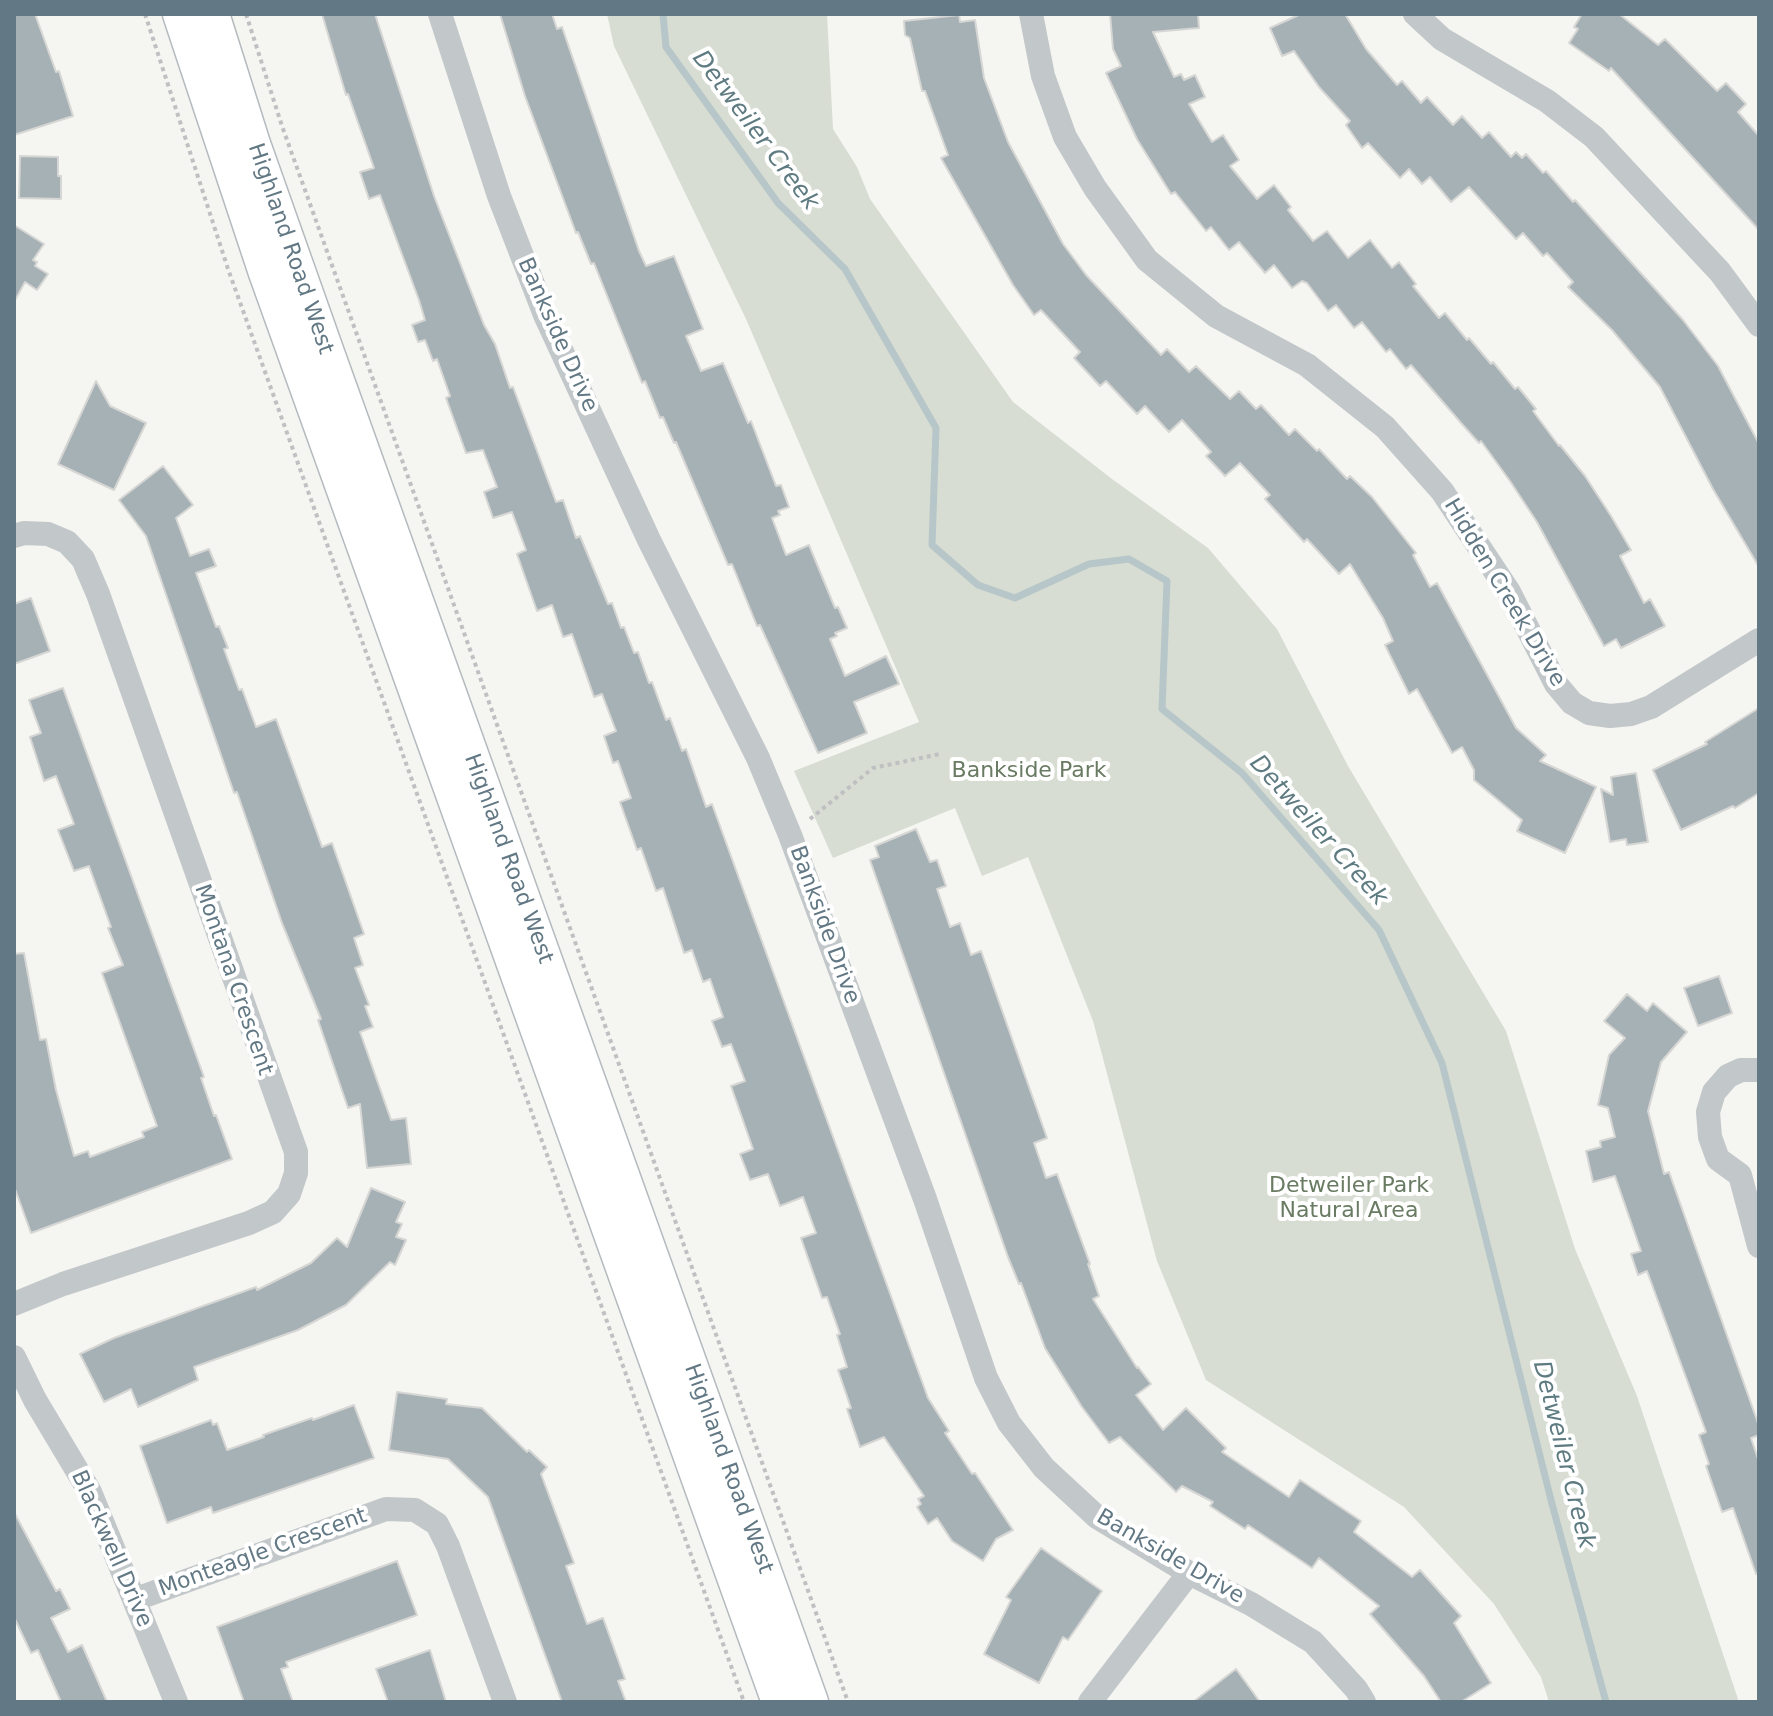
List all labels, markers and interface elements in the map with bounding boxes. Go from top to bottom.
water label: Detweiler Creek [686,45,824,217]
street label: Highland Road West [241,140,339,358]
street label: Bankside Drive [511,254,603,416]
street label: Hidden Creek Drive [1437,494,1571,692]
street label: Highland Road West [458,750,558,968]
water label: Detweiler Creek [1243,750,1393,912]
park label: Bankside Park [952,758,1106,784]
street label: Bankside Drive [783,843,865,1007]
street label: Montana Crescent [188,881,278,1079]
park label: Detweiler Park Natural Area [1269,1173,1429,1224]
water label: Detweiler Creek [1526,1358,1600,1552]
street label: Highland Road West [678,1360,778,1578]
street label: Blackwell Drive [65,1466,157,1632]
street label: Monteagle Crescent [155,1503,371,1603]
street label: Bankside Drive [1092,1504,1248,1610]

